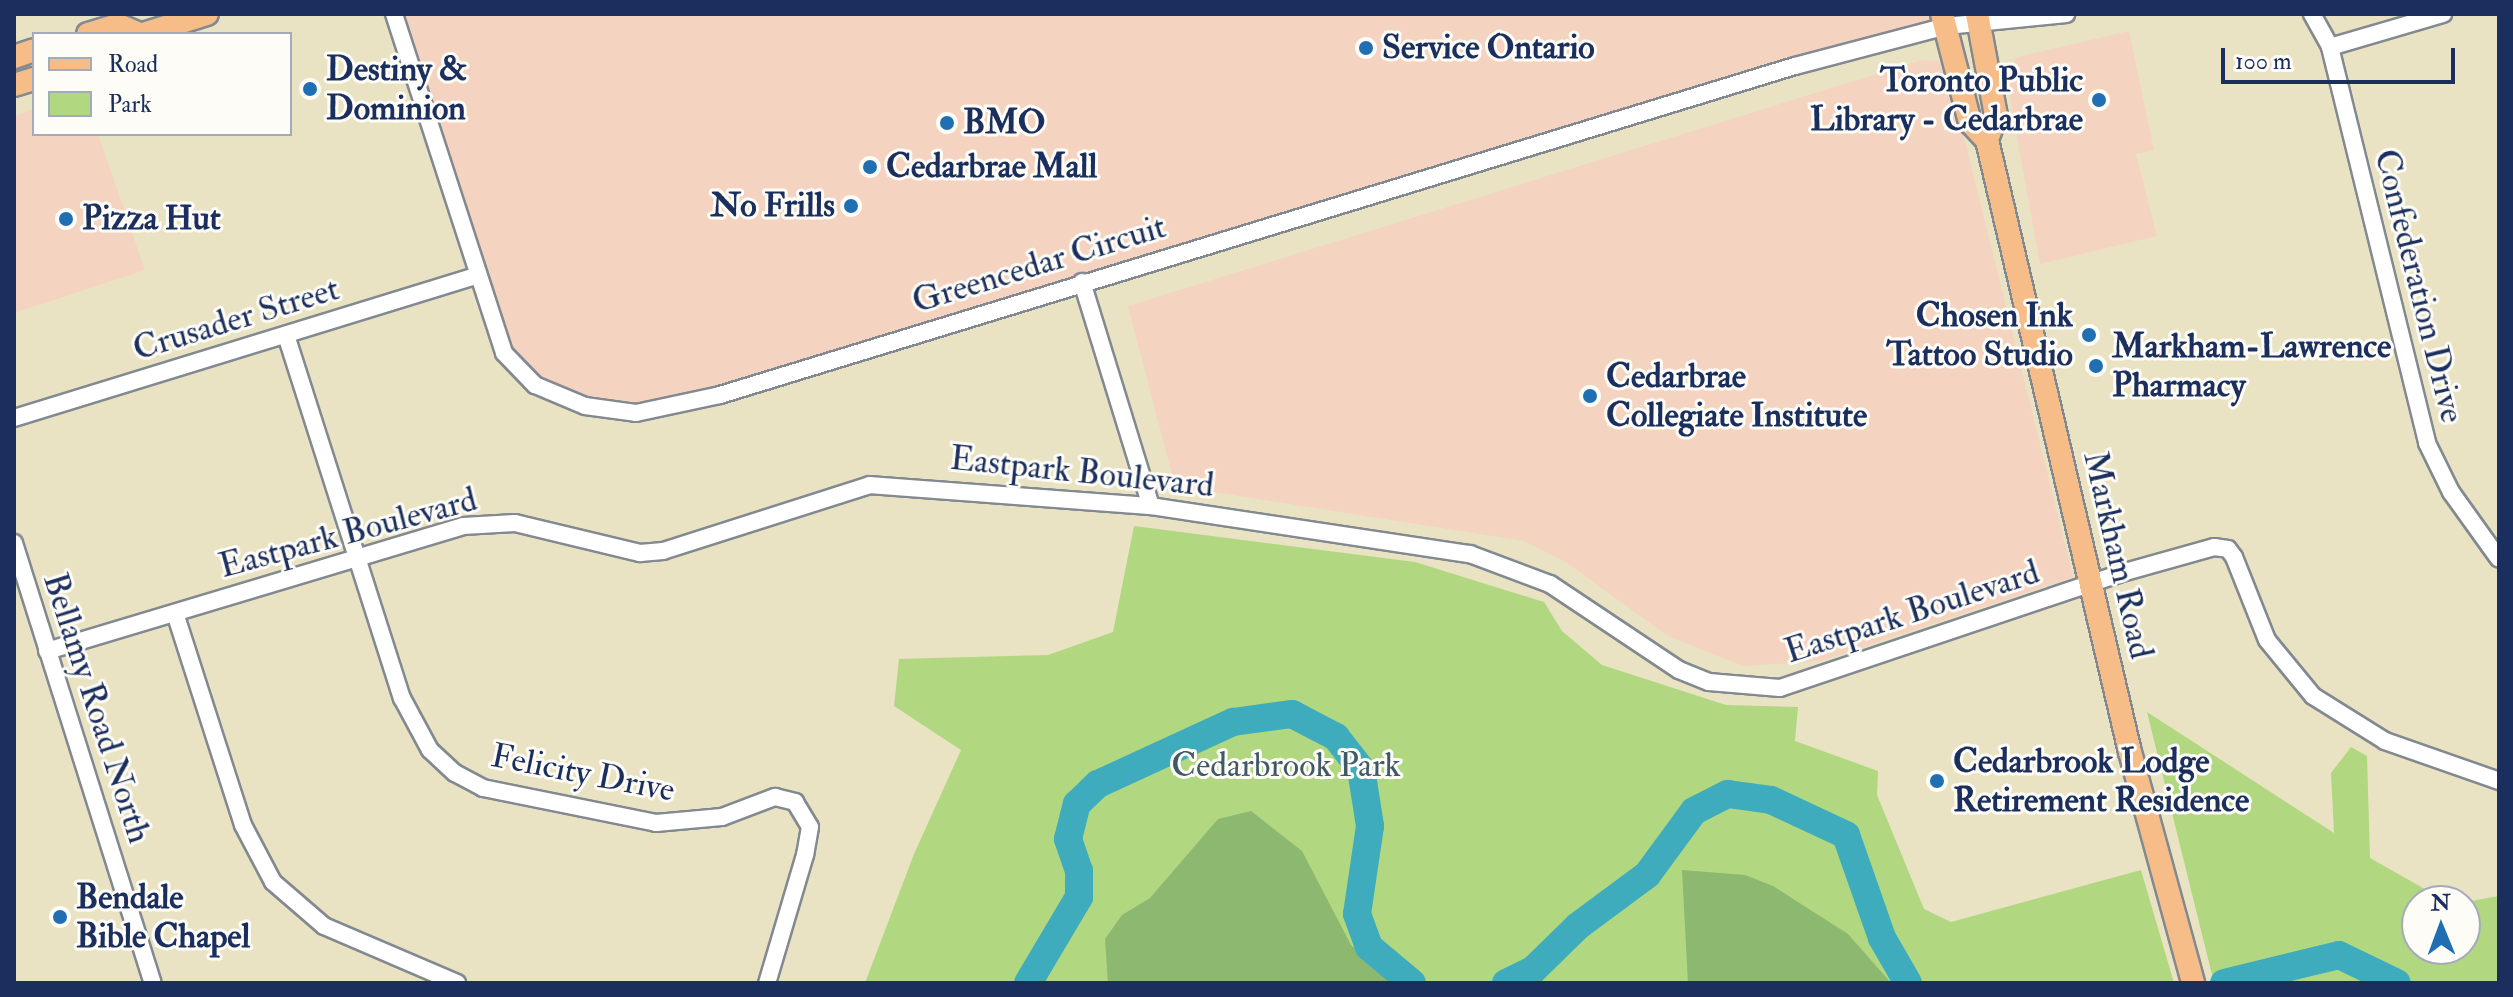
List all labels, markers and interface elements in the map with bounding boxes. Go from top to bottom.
place label: Service Ontario [1382,28,1595,68]
legend [32,32,292,136]
scale bar [2225,32,2459,82]
marker: Service Ontario [1357,39,1375,57]
text: 100 m [2235,46,2292,77]
text: Road [108,49,158,80]
place label: Destiny & Dominion [326,49,467,128]
place label: Toronto Public Library - Cedarbrae [1810,60,2083,140]
marker: Destiny & Dominion [301,80,319,98]
text: Park [108,89,152,120]
marker: Toronto Public Library - Cedarbrae [2090,91,2108,109]
place label: BMO [963,103,1045,143]
marker: BMO [938,114,956,132]
street label: Confederation Drive [2365,145,2473,427]
place label: Cedarbrae Mall [886,147,1097,187]
marker: Cedarbrae Mall [861,158,879,176]
place label: No Frills [711,186,835,226]
marker: No Frills [842,197,860,215]
place label: Pizza Hut [82,199,221,239]
street label: Greencedar Circuit [907,206,1171,322]
marker: Pizza Hut [57,210,75,228]
street label: Crusader Street [128,268,344,370]
place label: Chosen Ink Tattoo Studio [1886,295,2073,374]
marker: Chosen Ink Tattoo Studio [2080,326,2098,344]
place label: Markham-Lawrence Pharmacy [2112,326,2391,406]
place label: Cedarbrae Collegiate Institute [1606,356,1867,436]
marker: Markham-Lawrence Pharmacy [2087,357,2105,375]
marker: Cedarbrae Collegiate Institute [1581,387,1599,405]
street label: Eastpark Boulevard [948,438,1216,506]
street label: Markham Road [2074,447,2162,663]
street label: Eastpark Boulevard [215,479,481,587]
street label: Eastpark Boulevard [1780,552,2044,672]
street label: Bellamy Road North [34,568,160,848]
street label: Felicity Drive [488,735,678,811]
place label: Cedarbrook Lodge Retirement Residence [1953,741,2249,820]
park label: Cedarbrook Park [1171,746,1401,786]
marker: Cedarbrook Lodge Retirement Residence [1928,772,1946,790]
place label: Bendale Bible Chapel [76,877,250,956]
north arrow [2401,885,2481,965]
text: N [2431,889,2451,917]
marker: Bendale Bible Chapel [51,908,69,926]

